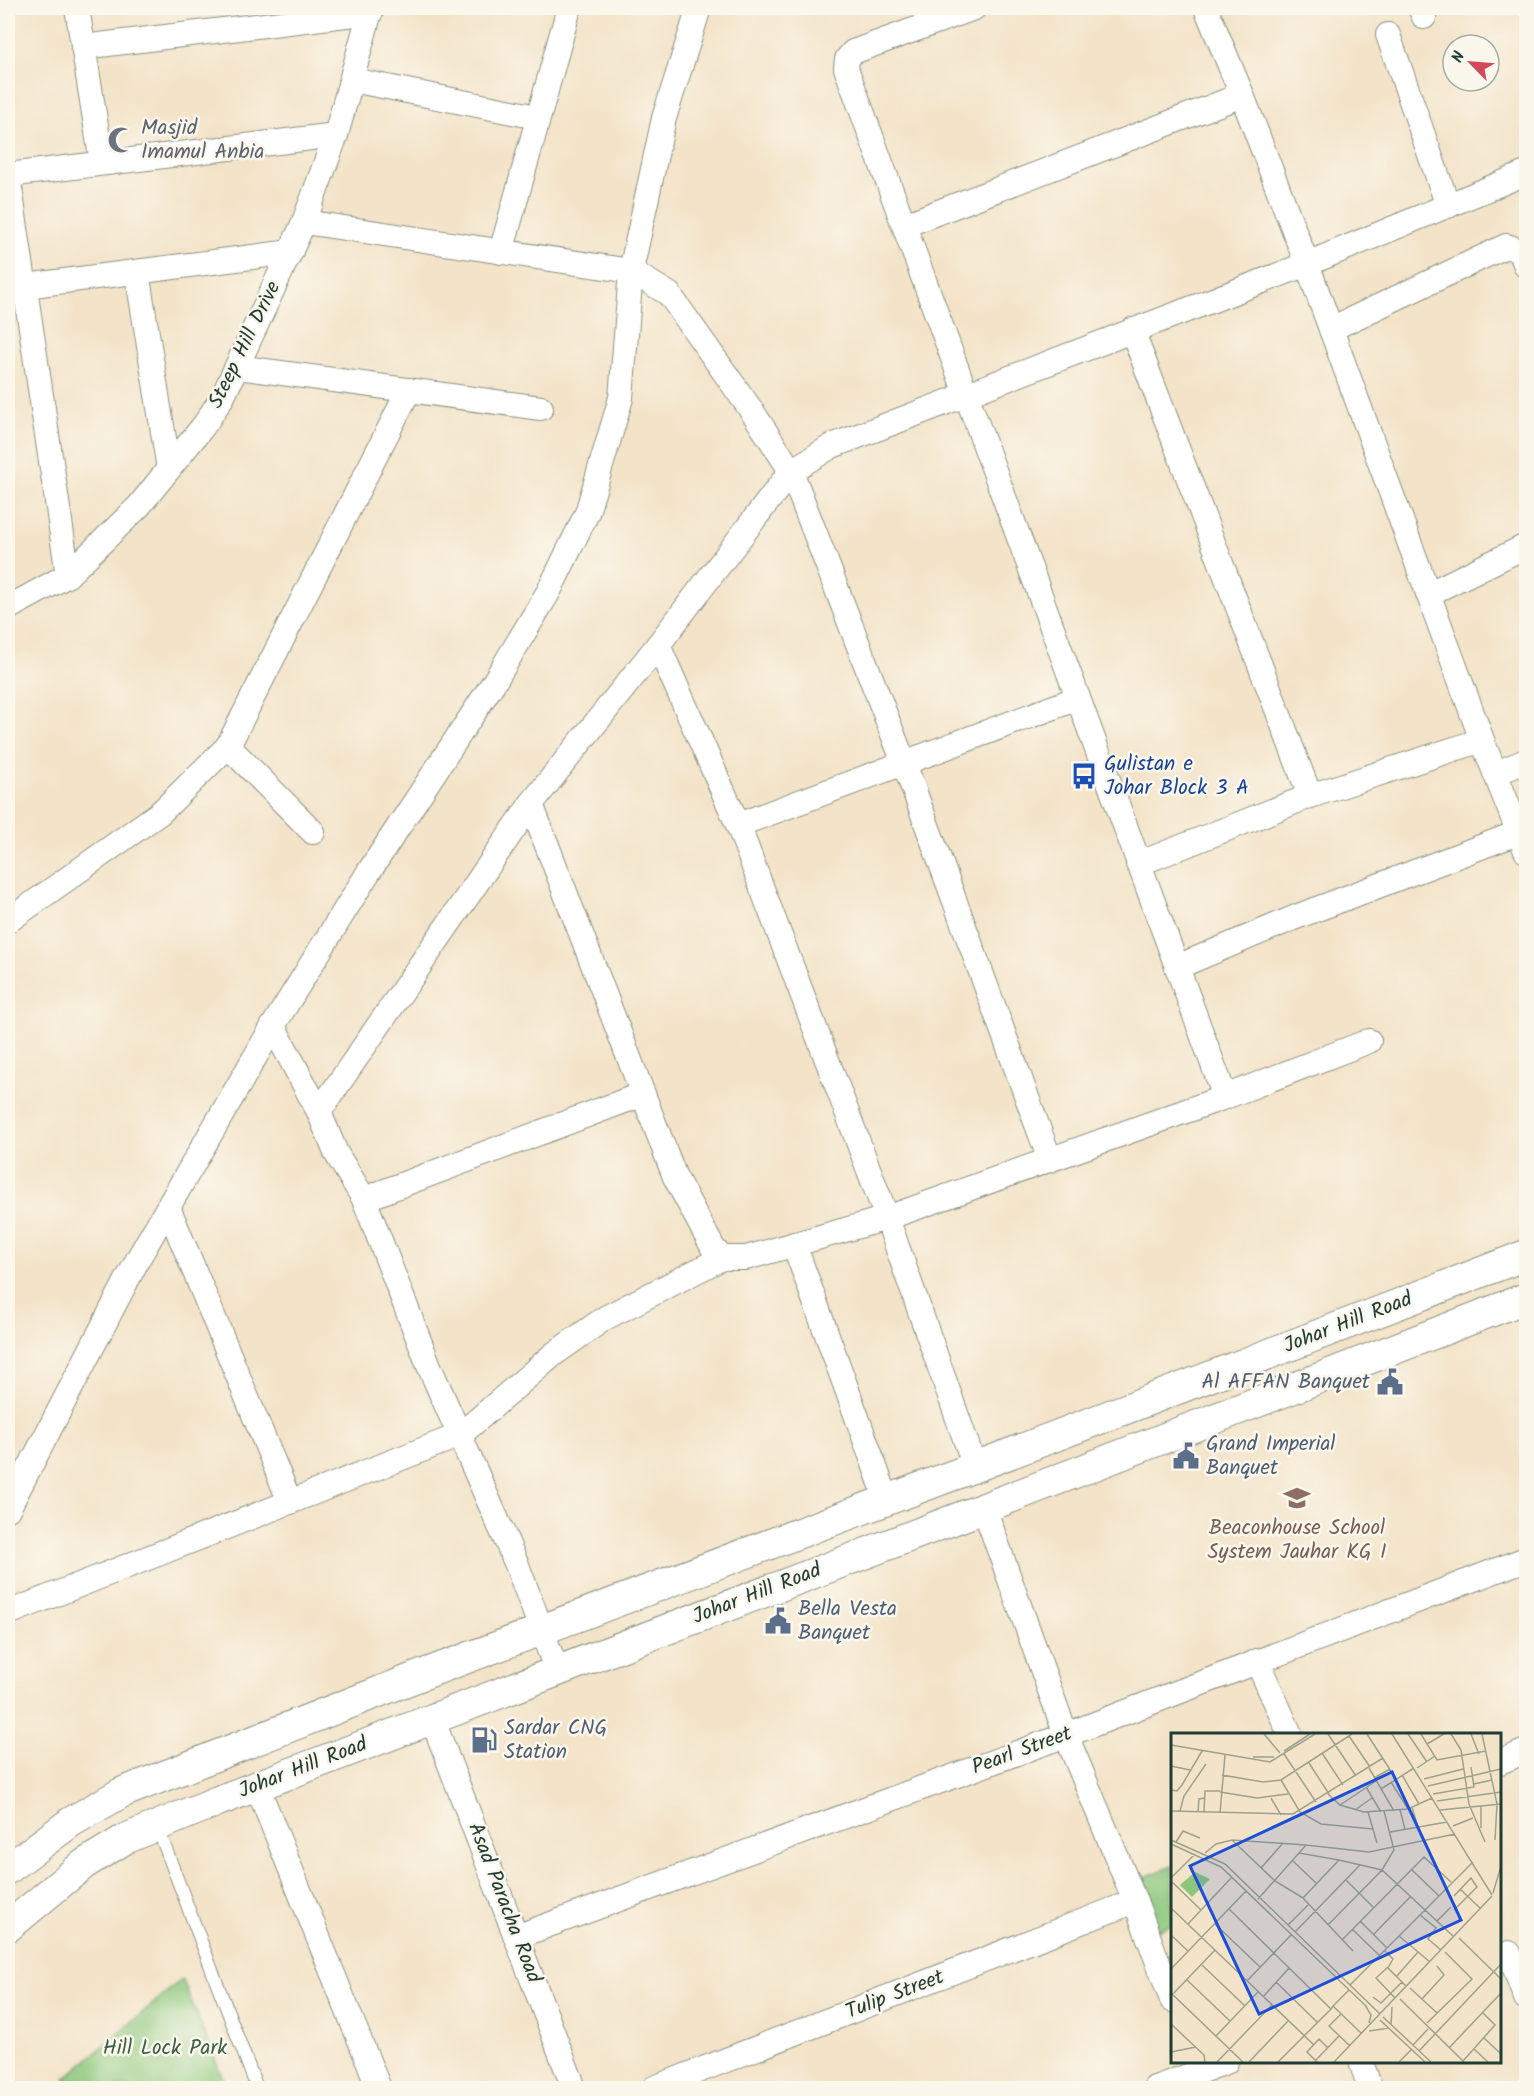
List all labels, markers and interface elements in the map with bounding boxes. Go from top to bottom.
north arrow [1441,33,1501,93]
text: N [1445,47,1472,67]
place label: Masjid Imamul Anbia [141,112,264,169]
mosque icon: Masjid Imamul Anbia [106,125,136,155]
street label: Steep Hill Drive [200,275,290,414]
place label: Gulistan e Johar Block 3 A [1104,748,1249,805]
bus stop icon: Gulistan e Johar Block 3 A [1069,761,1099,791]
street label: Johar Hill Road [1279,1283,1418,1363]
place label: Al AFFAN Banquet [1201,1366,1371,1399]
public building icon: Al AFFAN Banquet [1375,1367,1405,1397]
place label: Grand Imperial Banquet [1206,1428,1335,1485]
public building icon: Grand Imperial Banquet [1171,1441,1201,1471]
school or university icon: Beaconhouse School System Jauhar KG I [1282,1483,1312,1513]
place label: Beaconhouse School System Jauhar KG I [1207,1512,1387,1569]
street label: Johar Hill Road [688,1554,827,1634]
place label: Bella Vesta Banquet [798,1593,897,1650]
public building icon: Bella Vesta Banquet [763,1606,793,1636]
place label: Sardar CNG Station [504,1712,607,1769]
street label: Pearl Street [967,1717,1078,1784]
fuel station icon: Sardar CNG Station [469,1725,499,1755]
street label: Johar Hill Road [234,1728,373,1808]
inset map [1171,1733,1501,2063]
street label: Asad Paracha Road [458,1818,550,1989]
street label: Tulip Street [841,1961,950,2029]
park label: Hill Lock Park [103,2032,227,2065]

